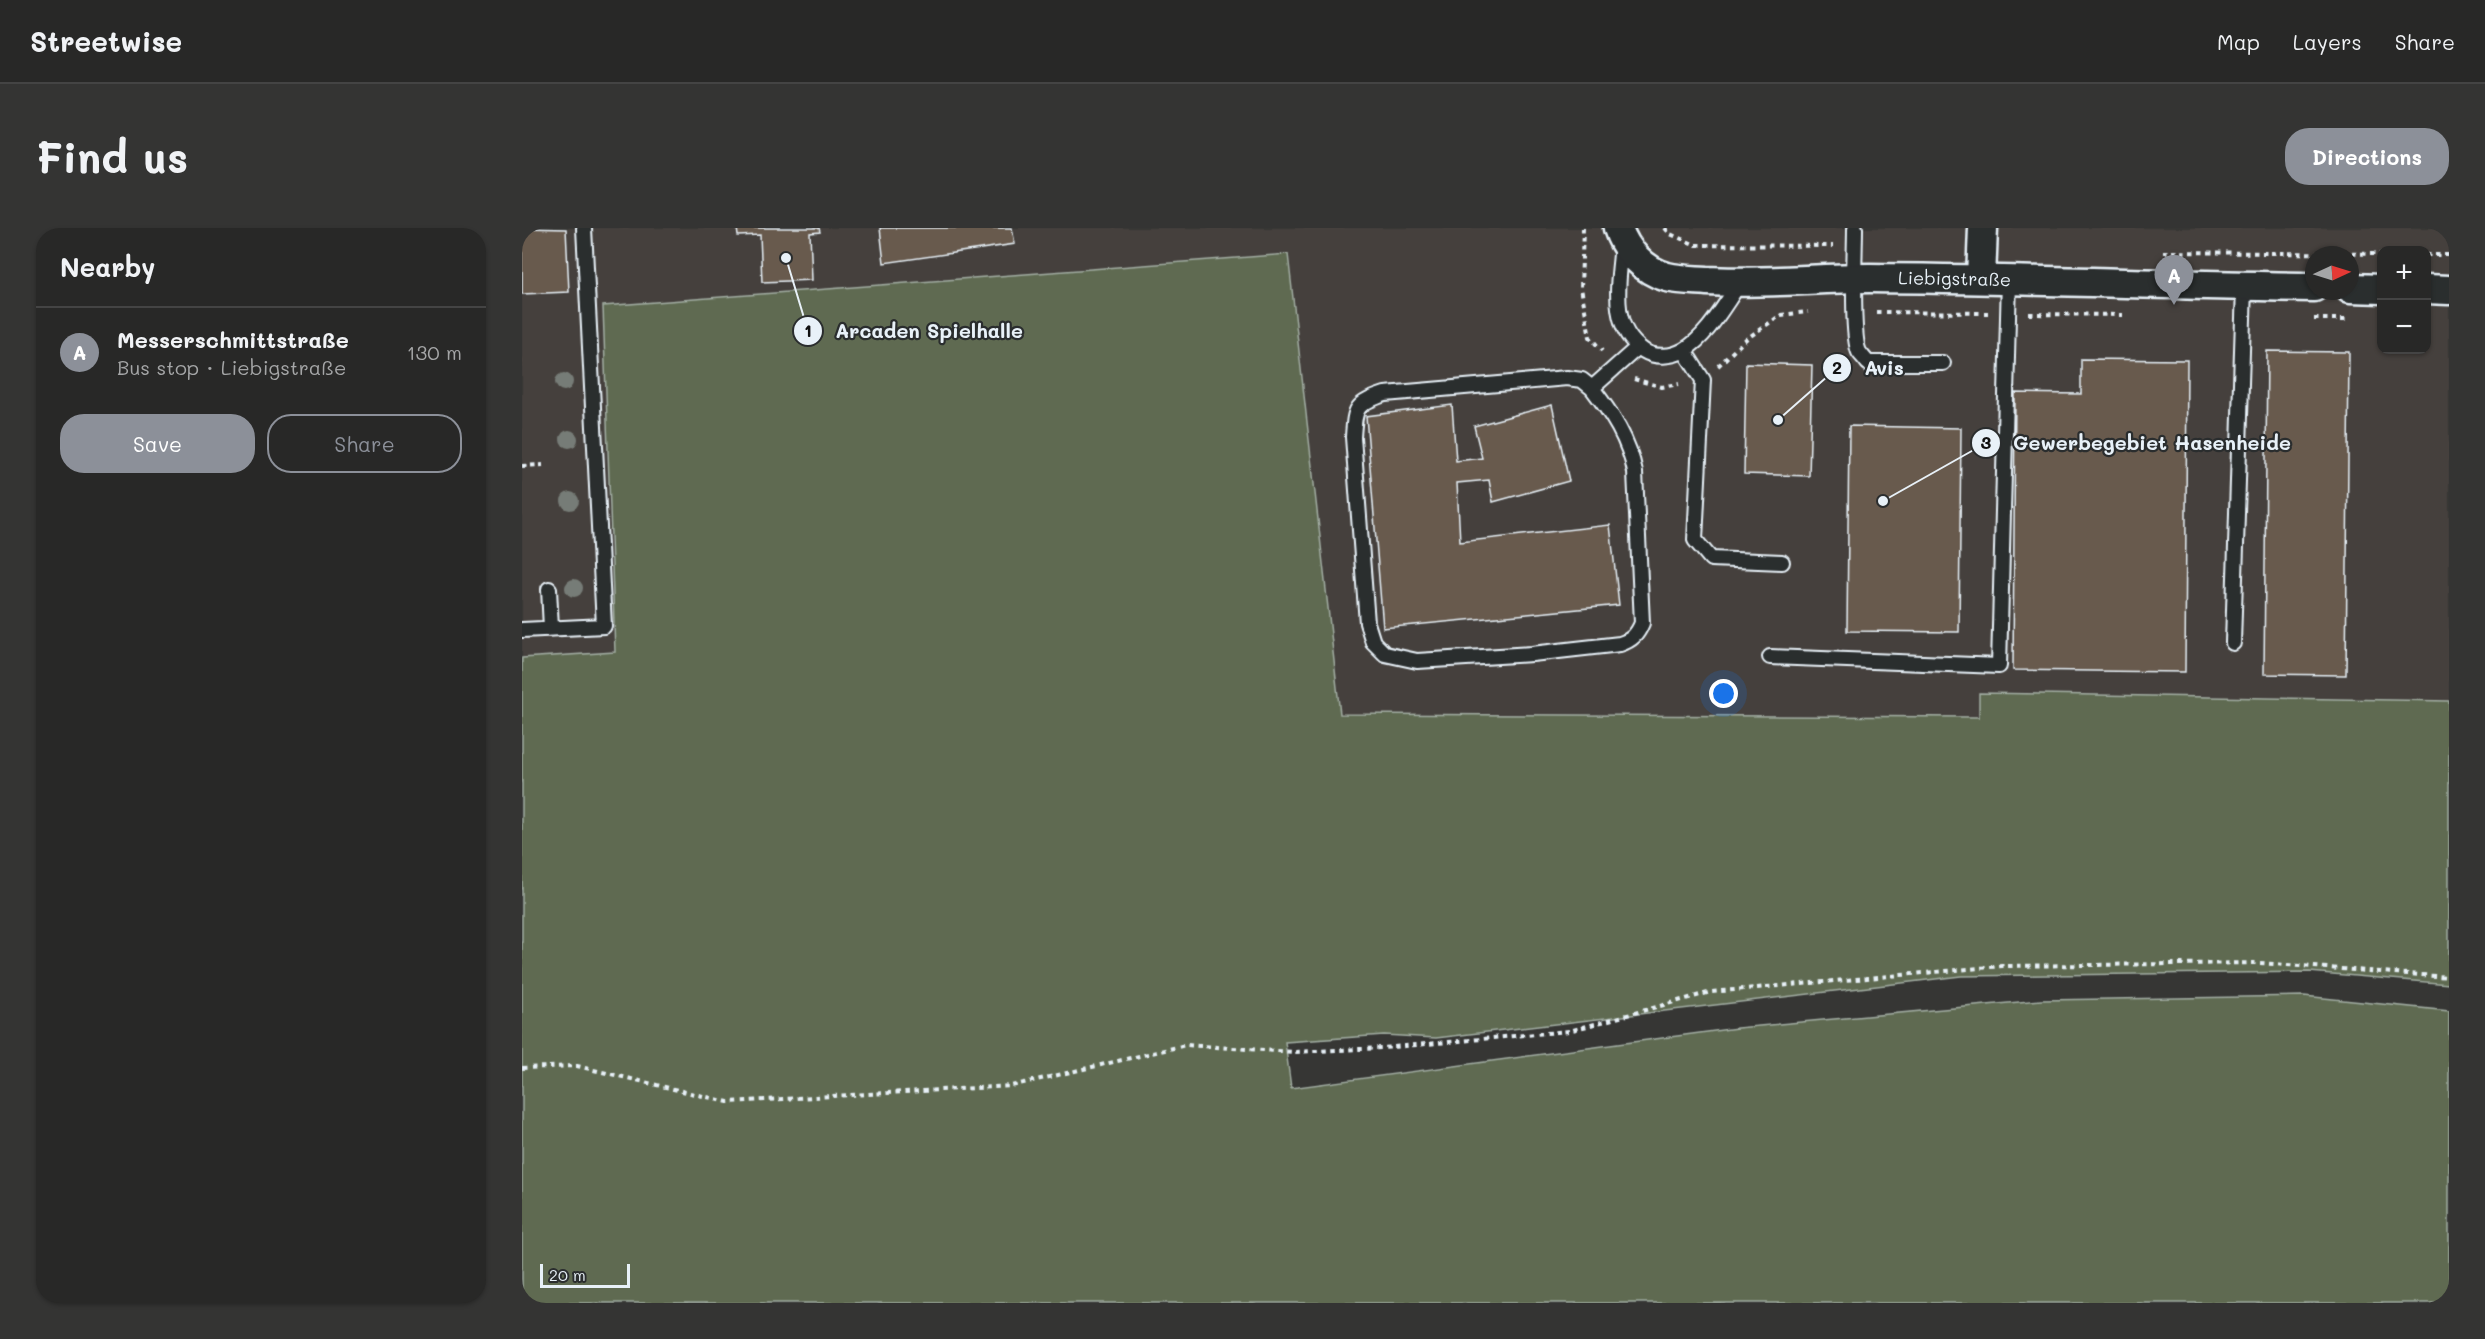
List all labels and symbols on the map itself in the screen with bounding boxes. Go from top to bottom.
north arrow [2305,246,2359,300]
pin: A [2154,256,2194,305]
street label: Liebigstraße [1898,265,2011,291]
callout: Arcaden Spielhalle [793,312,1035,350]
text: Arcaden Spielhalle [835,317,1023,343]
text: 1 [804,318,812,342]
callout: Avis [1822,349,1916,387]
text: Avis [1864,354,1904,380]
text: 2 [1832,355,1842,379]
callout: Gewerbegebiet Hasenheide [1971,424,2302,462]
text: Gewerbegebiet Hasenheide [2013,429,2291,455]
text: 3 [1981,430,1992,454]
your location [1709,679,1738,708]
scale bar [540,1261,630,1288]

